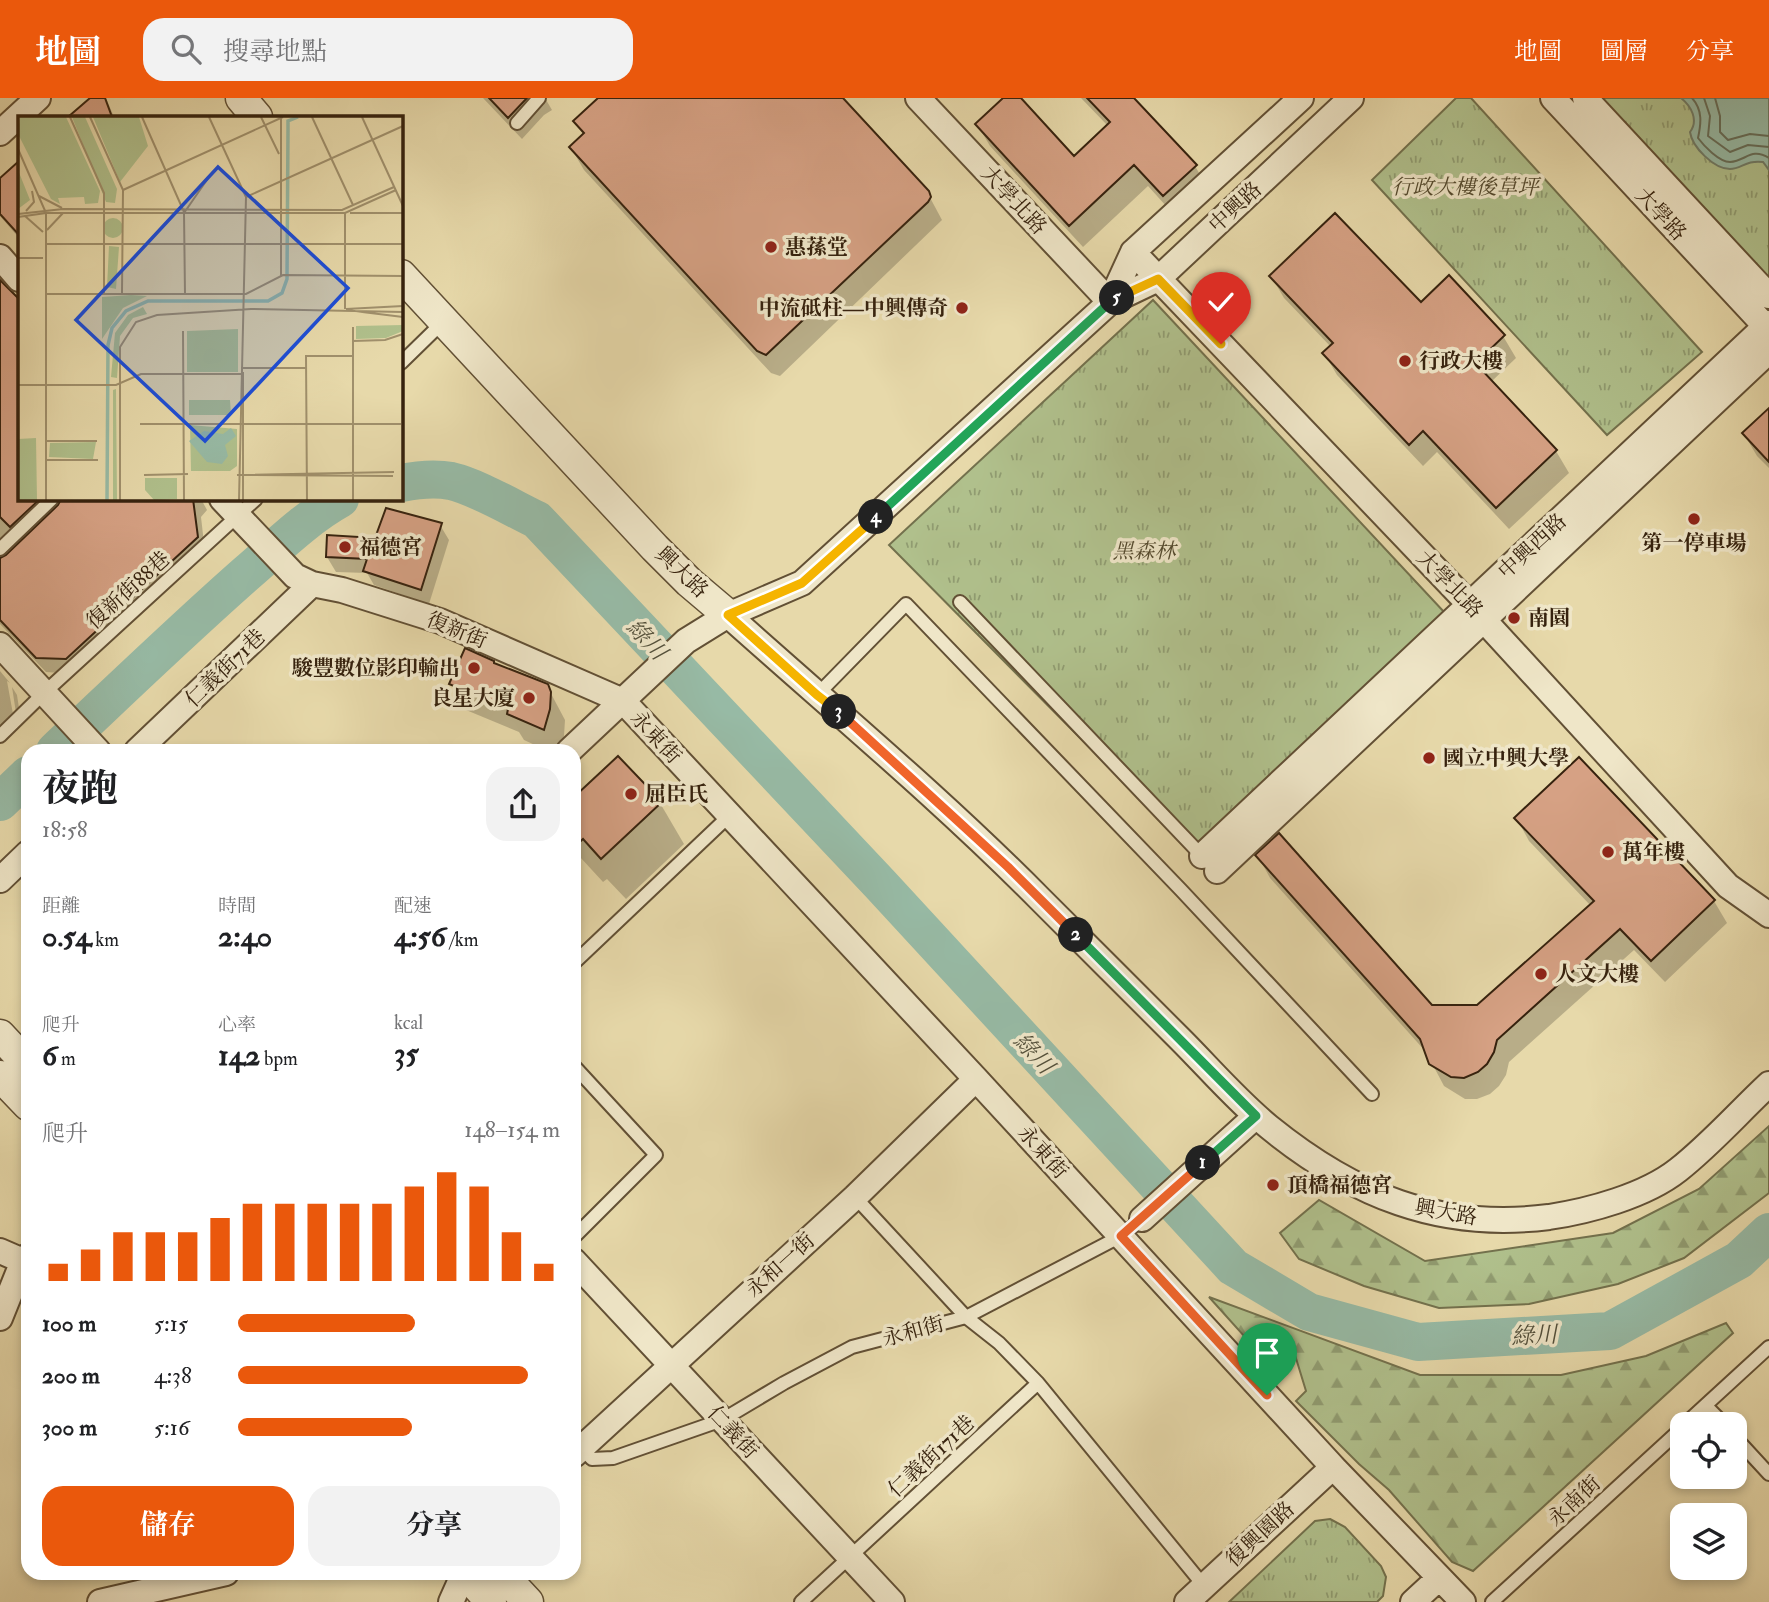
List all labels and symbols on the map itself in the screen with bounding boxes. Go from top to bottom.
inset map [18,116,402,500]
street label: 大學北路 [975,160,1052,240]
park label: 行政大樓後草坪 [1392,174,1541,201]
street label: 中興路 [1203,176,1268,239]
street label: 大學路 [1629,182,1692,247]
place label: 惠蓀堂 [785,234,848,261]
marker: 惠蓀堂 [763,239,779,255]
pin [1191,272,1251,344]
pin: 5 [1100,280,1134,316]
place label: 中流砥柱—中興傳奇 [759,295,948,322]
marker: 中流砥柱—中興傳奇 [954,300,970,316]
place label: 行政大樓 [1419,348,1503,375]
marker: 行政大樓 [1397,353,1413,369]
pin: 4 [858,500,894,534]
street label: 中興西路 [1492,508,1572,585]
marker: 第一停車場 [1686,511,1702,527]
place label: 第一停車場 [1642,530,1747,557]
place label: 福德宮 [359,534,422,561]
park label: 黑森林 [1113,538,1178,565]
marker: 福德宮 [337,539,353,555]
street label: 興大路 [650,541,714,604]
street label: 大學北路 [1411,545,1489,624]
street label: 復新街88巷 [81,546,176,635]
place label: 南園 [1528,605,1570,632]
street label: 復新街 [423,606,491,655]
marker: 南園 [1506,610,1522,626]
water label: 綠川 [620,613,675,668]
street label: 仁義街71巷 [180,624,271,713]
place label: 駿豐數位影印輸出 [292,655,460,682]
marker: 駿豐數位影印輸出 [466,660,482,676]
place label: 良星大廈 [431,685,515,712]
marker: 良星大廈 [521,690,537,706]
pin: 3 [822,694,856,730]
street label: 永東街 [624,705,687,770]
place label: 國立中興大學 [1443,745,1569,772]
marker: 國立中興大學 [1421,750,1437,766]
place label: 屈臣氏 [645,781,708,808]
marker: 屈臣氏 [623,786,639,802]
place label: 萬年樓 [1622,839,1685,866]
marker: 萬年樓 [1600,844,1616,860]
pin: 2 [1058,918,1094,952]
place label: 人文大樓 [1555,961,1639,988]
marker: 人文大樓 [1533,966,1549,982]
water label: 綠川 [1007,1027,1062,1082]
street label: 永東街 [1012,1120,1074,1185]
pin: 1 [1186,1146,1220,1180]
place label: 頂橋福德宮 [1287,1172,1392,1199]
marker: 頂橋福德宮 [1265,1177,1281,1193]
street label: 興大路 [1413,1194,1479,1231]
street label: 永和一街 [740,1227,821,1304]
street label: 永和街 [879,1310,947,1353]
water label: 綠川 [1510,1320,1561,1351]
pin [1237,1323,1297,1395]
street label: 仁義街 [701,1400,764,1465]
street label: 仁義街171巷 [882,1409,980,1503]
street label: 永南街 [1542,1470,1607,1533]
street label: 復興園路 [1220,1496,1300,1573]

